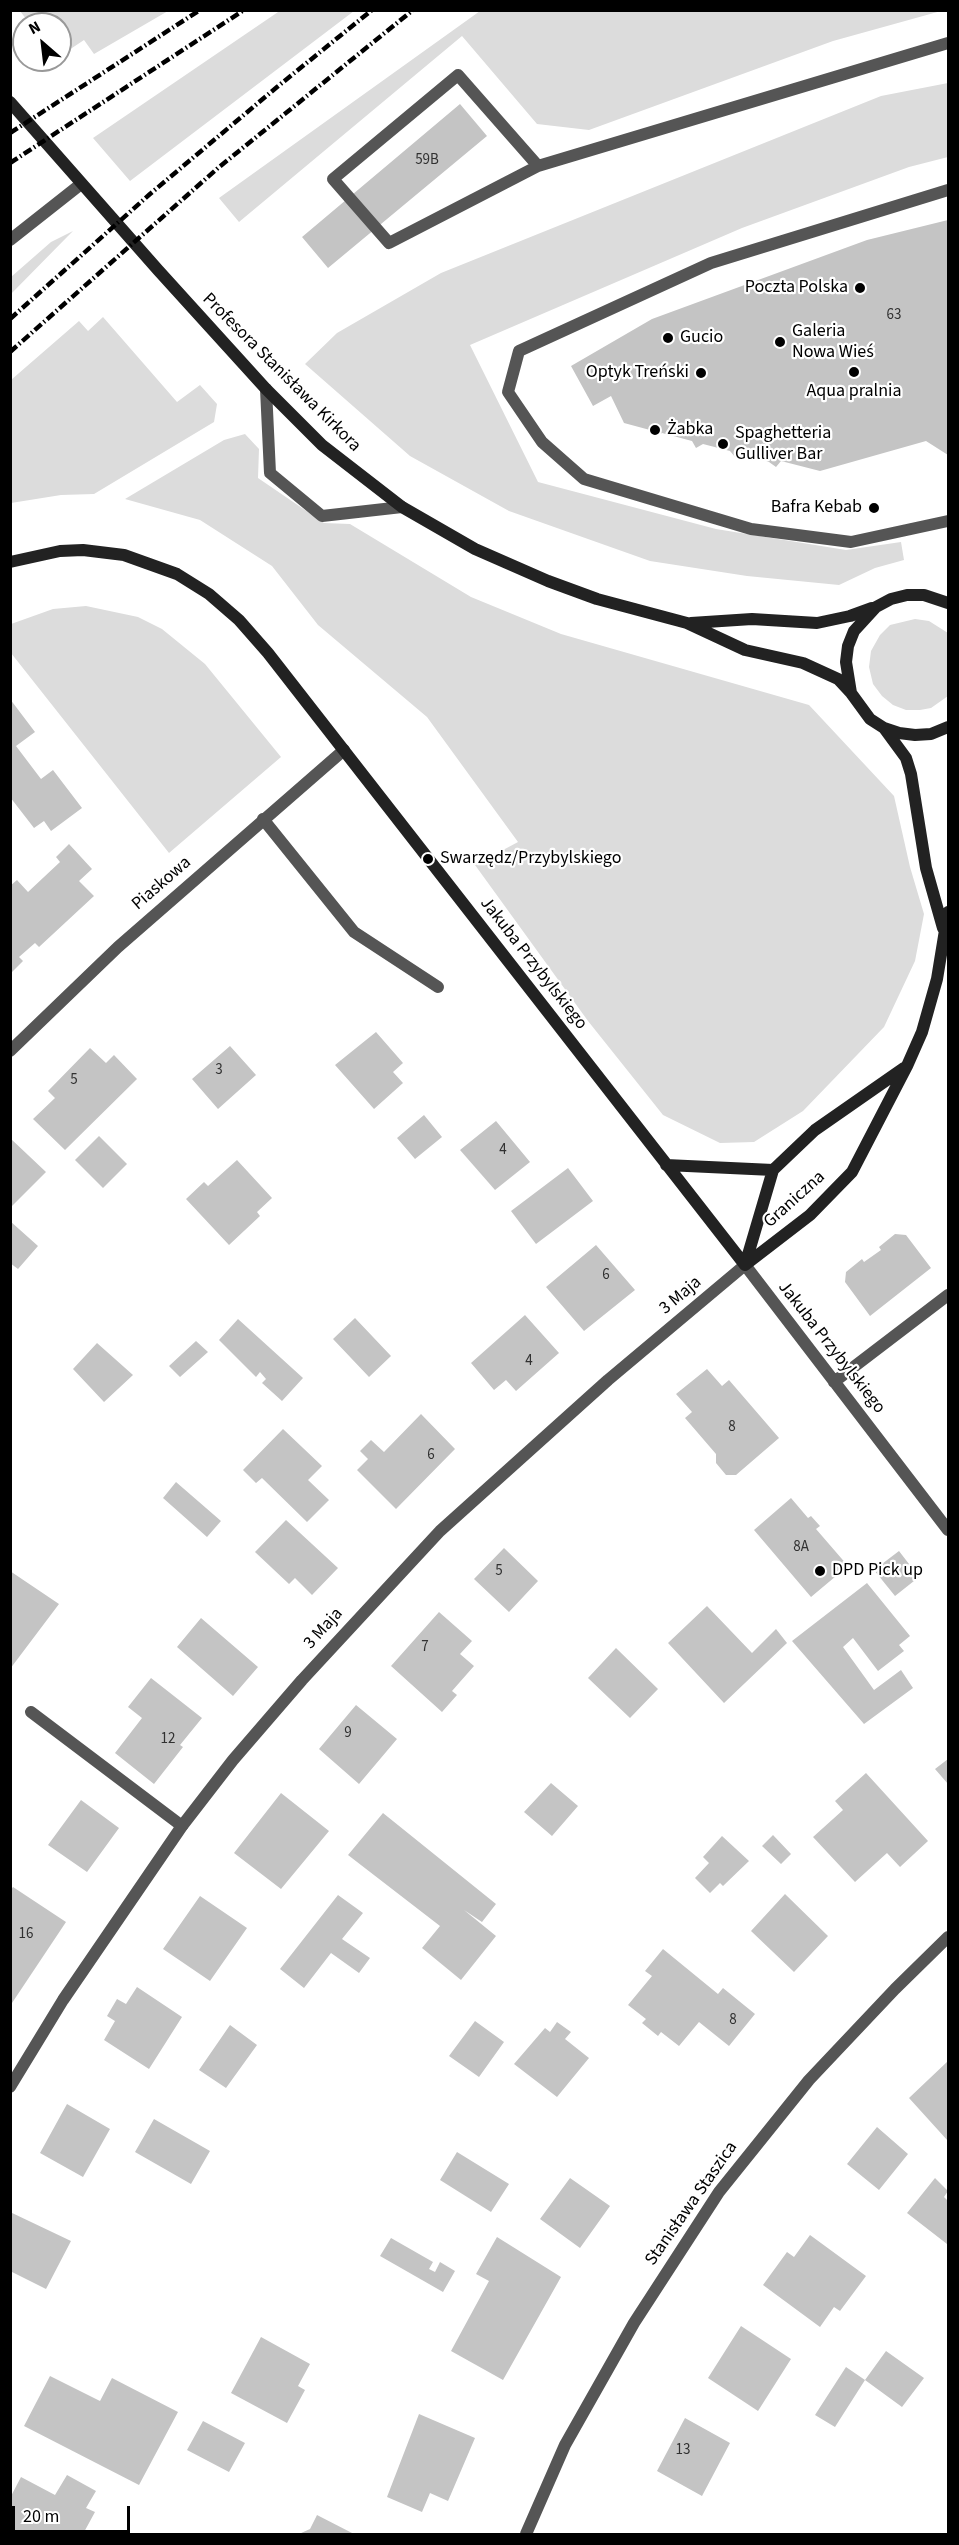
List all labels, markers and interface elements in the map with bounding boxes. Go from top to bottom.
north arrow [12,12,72,72]
text: N [25,16,44,40]
house number: 59B [415,152,439,170]
place label: Poczta Polska [745,277,848,299]
marker: Poczta Polska [853,281,867,295]
street label: Profesora Stanisława Kirkora [197,289,365,457]
house number: 63 [887,307,901,325]
place label: Galeria Nowa Wieś [792,321,874,364]
place label: Gucio [680,327,723,349]
marker: Gucio [661,331,675,345]
marker: Galeria Nowa Wieś [773,335,787,349]
place label: Optyk Treński [586,362,689,384]
marker: Aqua pralnia [847,365,861,379]
marker: Optyk Treński [694,366,708,380]
place label: Aqua pralnia [806,381,902,403]
place label: Żabka [667,419,713,441]
marker: Żabka [648,423,662,437]
place label: Spaghetteria Gulliver Bar [735,423,831,466]
marker: Spaghetteria Gulliver Bar [716,437,730,451]
place label: Bafra Kebab [771,497,862,519]
marker: Bafra Kebab [867,501,881,515]
place label: Swarzędz/Przybylskiego [440,848,621,870]
street label: Piaskowa [128,852,196,916]
marker: Swarzędz/Przybylskiego [421,852,435,866]
street label: Jakuba Przybylskiego [475,894,591,1034]
house number: 3 [215,1062,223,1080]
house number: 5 [70,1072,78,1090]
house number: 4 [499,1142,507,1160]
street label: Graniczna [760,1167,830,1233]
house number: 6 [602,1267,610,1285]
street label: 3 Maja [656,1272,706,1320]
street label: Jakuba Przybylskiego [773,1278,889,1418]
house number: 4 [525,1353,533,1371]
house number: 8 [728,1419,736,1437]
house number: 6 [427,1447,435,1465]
house number: 8A [793,1539,809,1557]
place label: DPD Pick up [832,1560,923,1582]
house number: 5 [495,1563,503,1581]
marker: DPD Pick up [813,1564,827,1578]
street label: 3 Maja [300,1604,348,1654]
house number: 7 [421,1639,429,1657]
house number: 9 [344,1725,352,1743]
house number: 12 [161,1731,175,1749]
house number: 16 [19,1926,33,1944]
house number: 8 [729,2012,737,2030]
street label: Stanisława Staszica [641,2138,743,2270]
house number: 13 [676,2442,690,2460]
scale bar [15,2494,134,2532]
text: 20 m [23,2504,59,2529]

